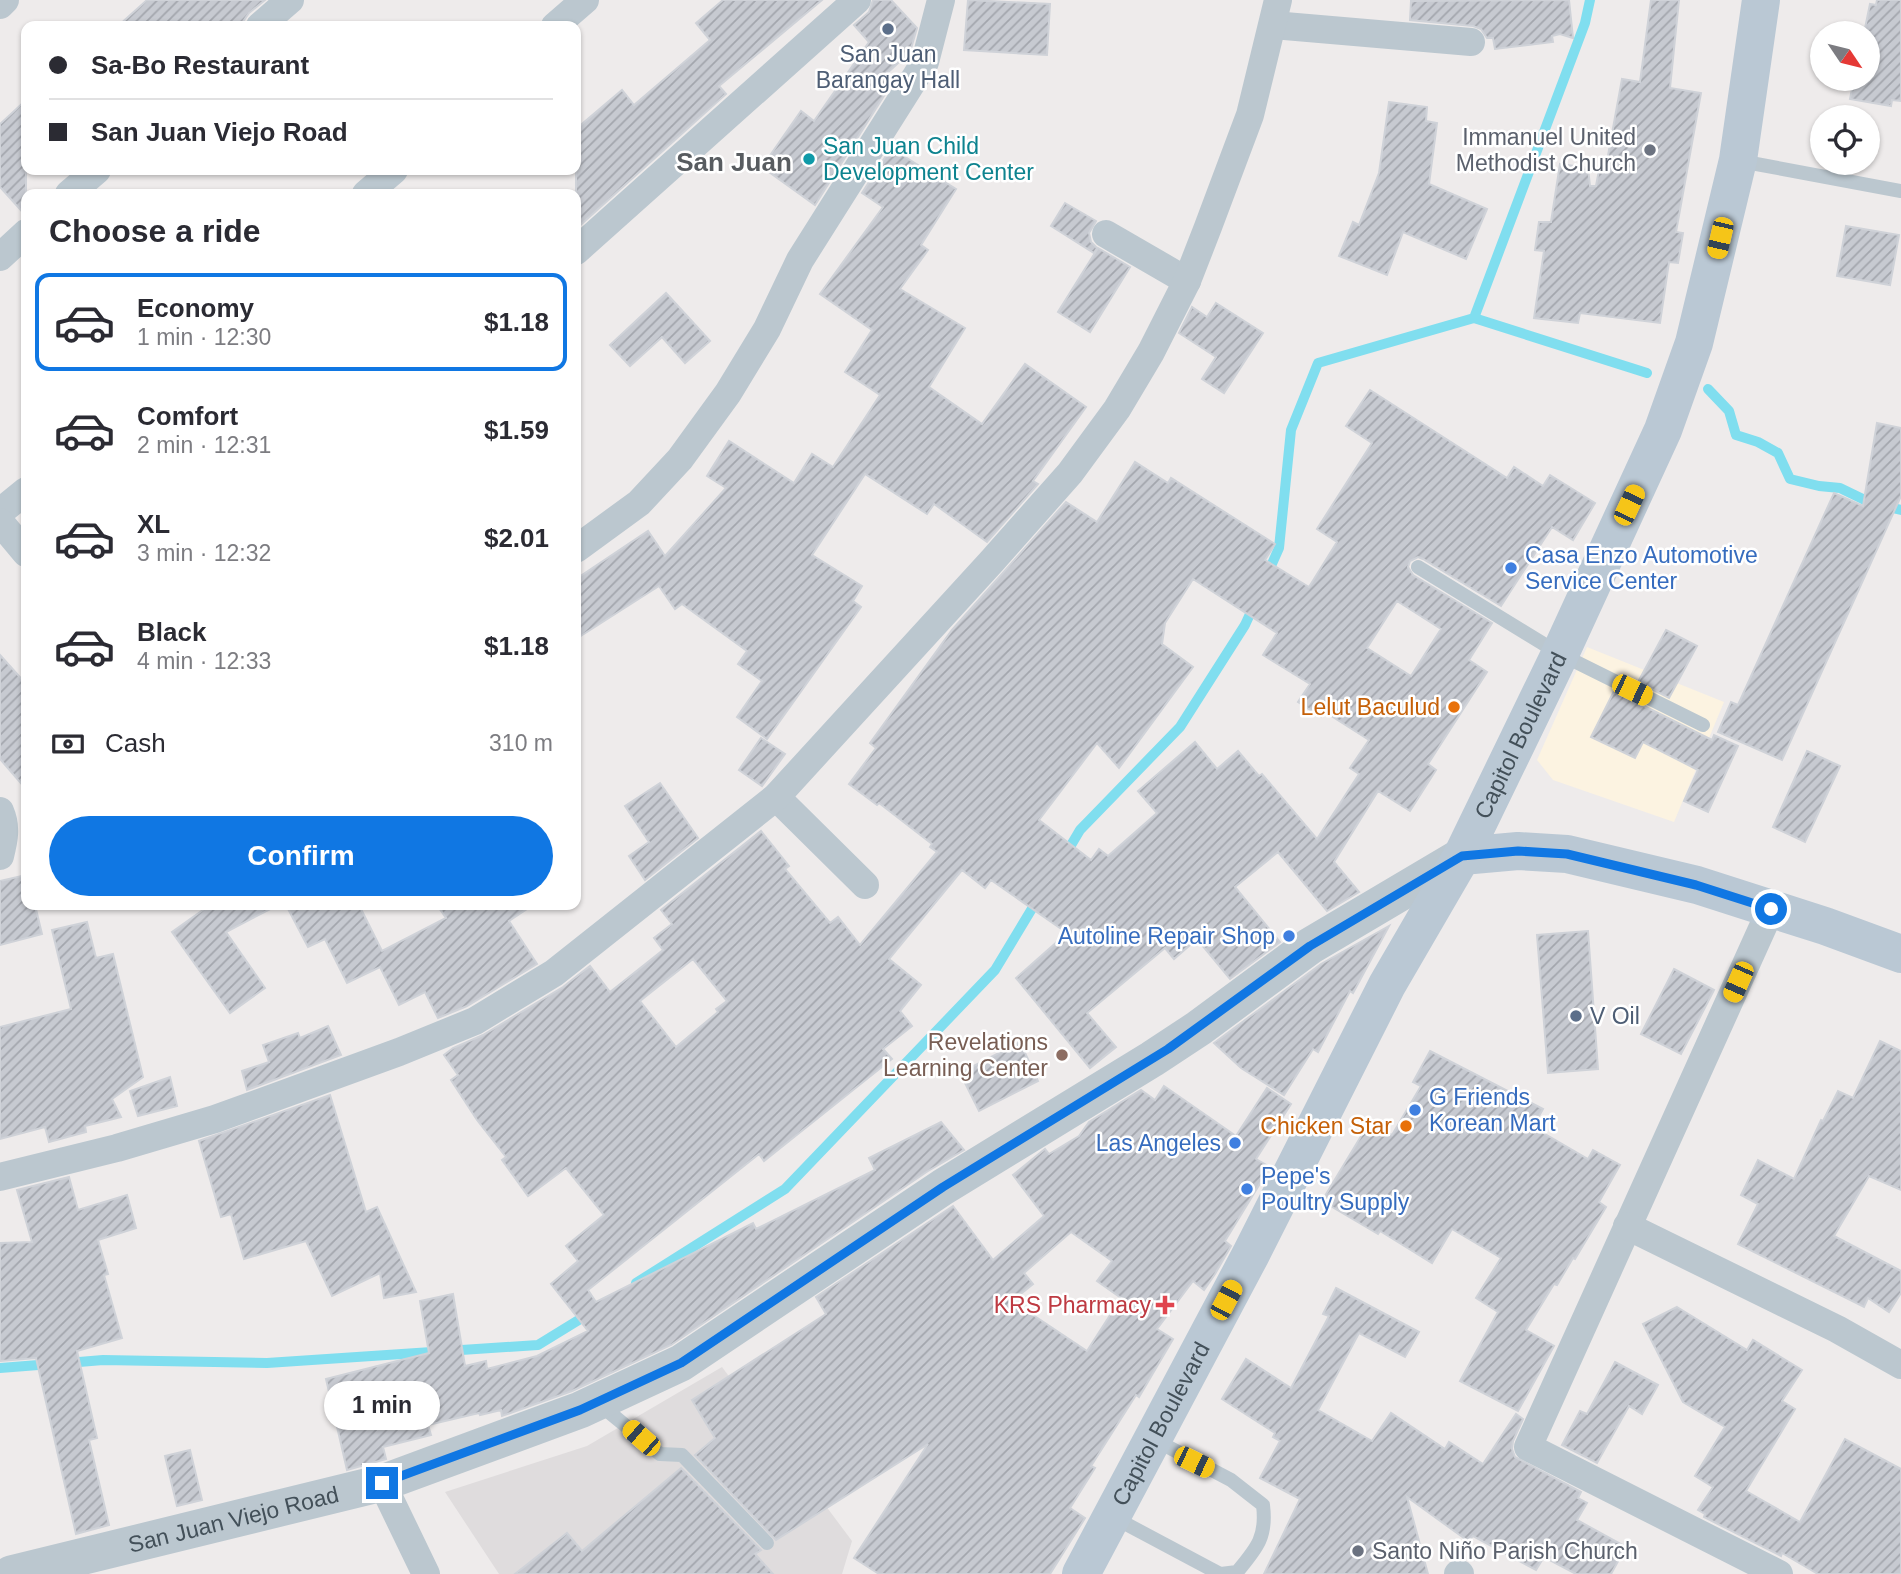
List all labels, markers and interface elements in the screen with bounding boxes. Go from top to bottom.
marker: San Juan Barangay Hall [880,21,896,37]
north arrow [1810,21,1880,91]
map controls [1810,21,1880,175]
place label: San Juan Barangay Hall [816,41,960,93]
text: Sa-Bo Restaurant [91,50,309,80]
button: locate [1810,105,1880,175]
text: San Juan Viejo Road [91,117,348,147]
place label: Immanuel United Methodist Church [1456,124,1636,176]
place label: San Juan Child Development Center [823,133,1034,185]
marker: Immanuel United Methodist Church [1642,142,1658,158]
district label: San Juan [676,147,792,177]
marker: San Juan Child Development Center [801,151,817,167]
text: Choose a ride [49,213,261,249]
car [1706,215,1735,261]
icon: car [53,291,116,354]
text: Economy [137,293,254,323]
text: $1.18 [484,307,549,337]
text: 1 min · 12:30 [137,324,271,350]
icon: car [53,399,116,462]
text: Comfort [137,401,238,431]
text: $1.59 [484,415,549,445]
text: 2 min · 12:31 [137,432,271,458]
car [1611,482,1648,528]
icon: car [53,507,116,570]
text: XL [137,509,170,539]
text: $2.01 [484,523,549,553]
text: 3 min · 12:32 [137,540,271,566]
place label: Casa Enzo Automotive Service Center [1525,542,1758,594]
marker: Casa Enzo Automotive Service Center [1503,560,1519,576]
icon: car [53,615,116,678]
text: Black [137,617,206,647]
text: $1.18 [484,631,549,661]
text: 4 min · 12:33 [137,648,271,674]
street label: Capitol Boulevard [1469,648,1572,823]
car [1609,671,1656,709]
place label: Lelut Baculud [1301,694,1440,720]
marker: Lelut Baculud [1446,699,1462,715]
icon: cash [49,725,87,763]
text: Cash [105,728,166,758]
text: 310 m [489,730,553,756]
button: Confirm [49,816,553,896]
route start [1755,893,1787,925]
place label: Autoline Repair Shop [1058,923,1275,949]
marker: Autoline Repair Shop [1281,928,1297,944]
car [1720,959,1757,1005]
place label: V Oil [1590,1003,1640,1029]
marker: V Oil [1568,1008,1584,1024]
place label: Revelations Learning Center [883,1029,1048,1081]
marker: Revelations Learning Center [1054,1047,1070,1063]
place label: G Friends Korean Mart [1429,1084,1556,1136]
marker: G Friends Korean Mart [1407,1102,1423,1118]
place label: Chicken Star [1260,1113,1392,1139]
marker: Chicken Star [1398,1118,1414,1134]
place label: Las Angeles [1096,1130,1221,1156]
marker: Las Angeles [1227,1135,1243,1151]
place label: Pepe's Poultry Supply [1261,1163,1410,1215]
marker: Pepe's Poultry Supply [1239,1181,1255,1197]
car [1207,1277,1246,1323]
place label: KRS Pharmacy [994,1292,1151,1318]
marker: KRS Pharmacy [1157,1297,1173,1313]
street label: Capitol Boulevard [1107,1338,1215,1510]
callout: 1 min [324,1382,440,1430]
text: 1 min [352,1392,412,1418]
car [619,1416,664,1460]
car [1171,1443,1218,1481]
route end [366,1467,398,1499]
street label: San Juan Viejo Road [126,1481,341,1558]
place label: Santo Niño Parish Church [1372,1538,1638,1564]
marker: Santo Niño Parish Church [1350,1543,1366,1559]

